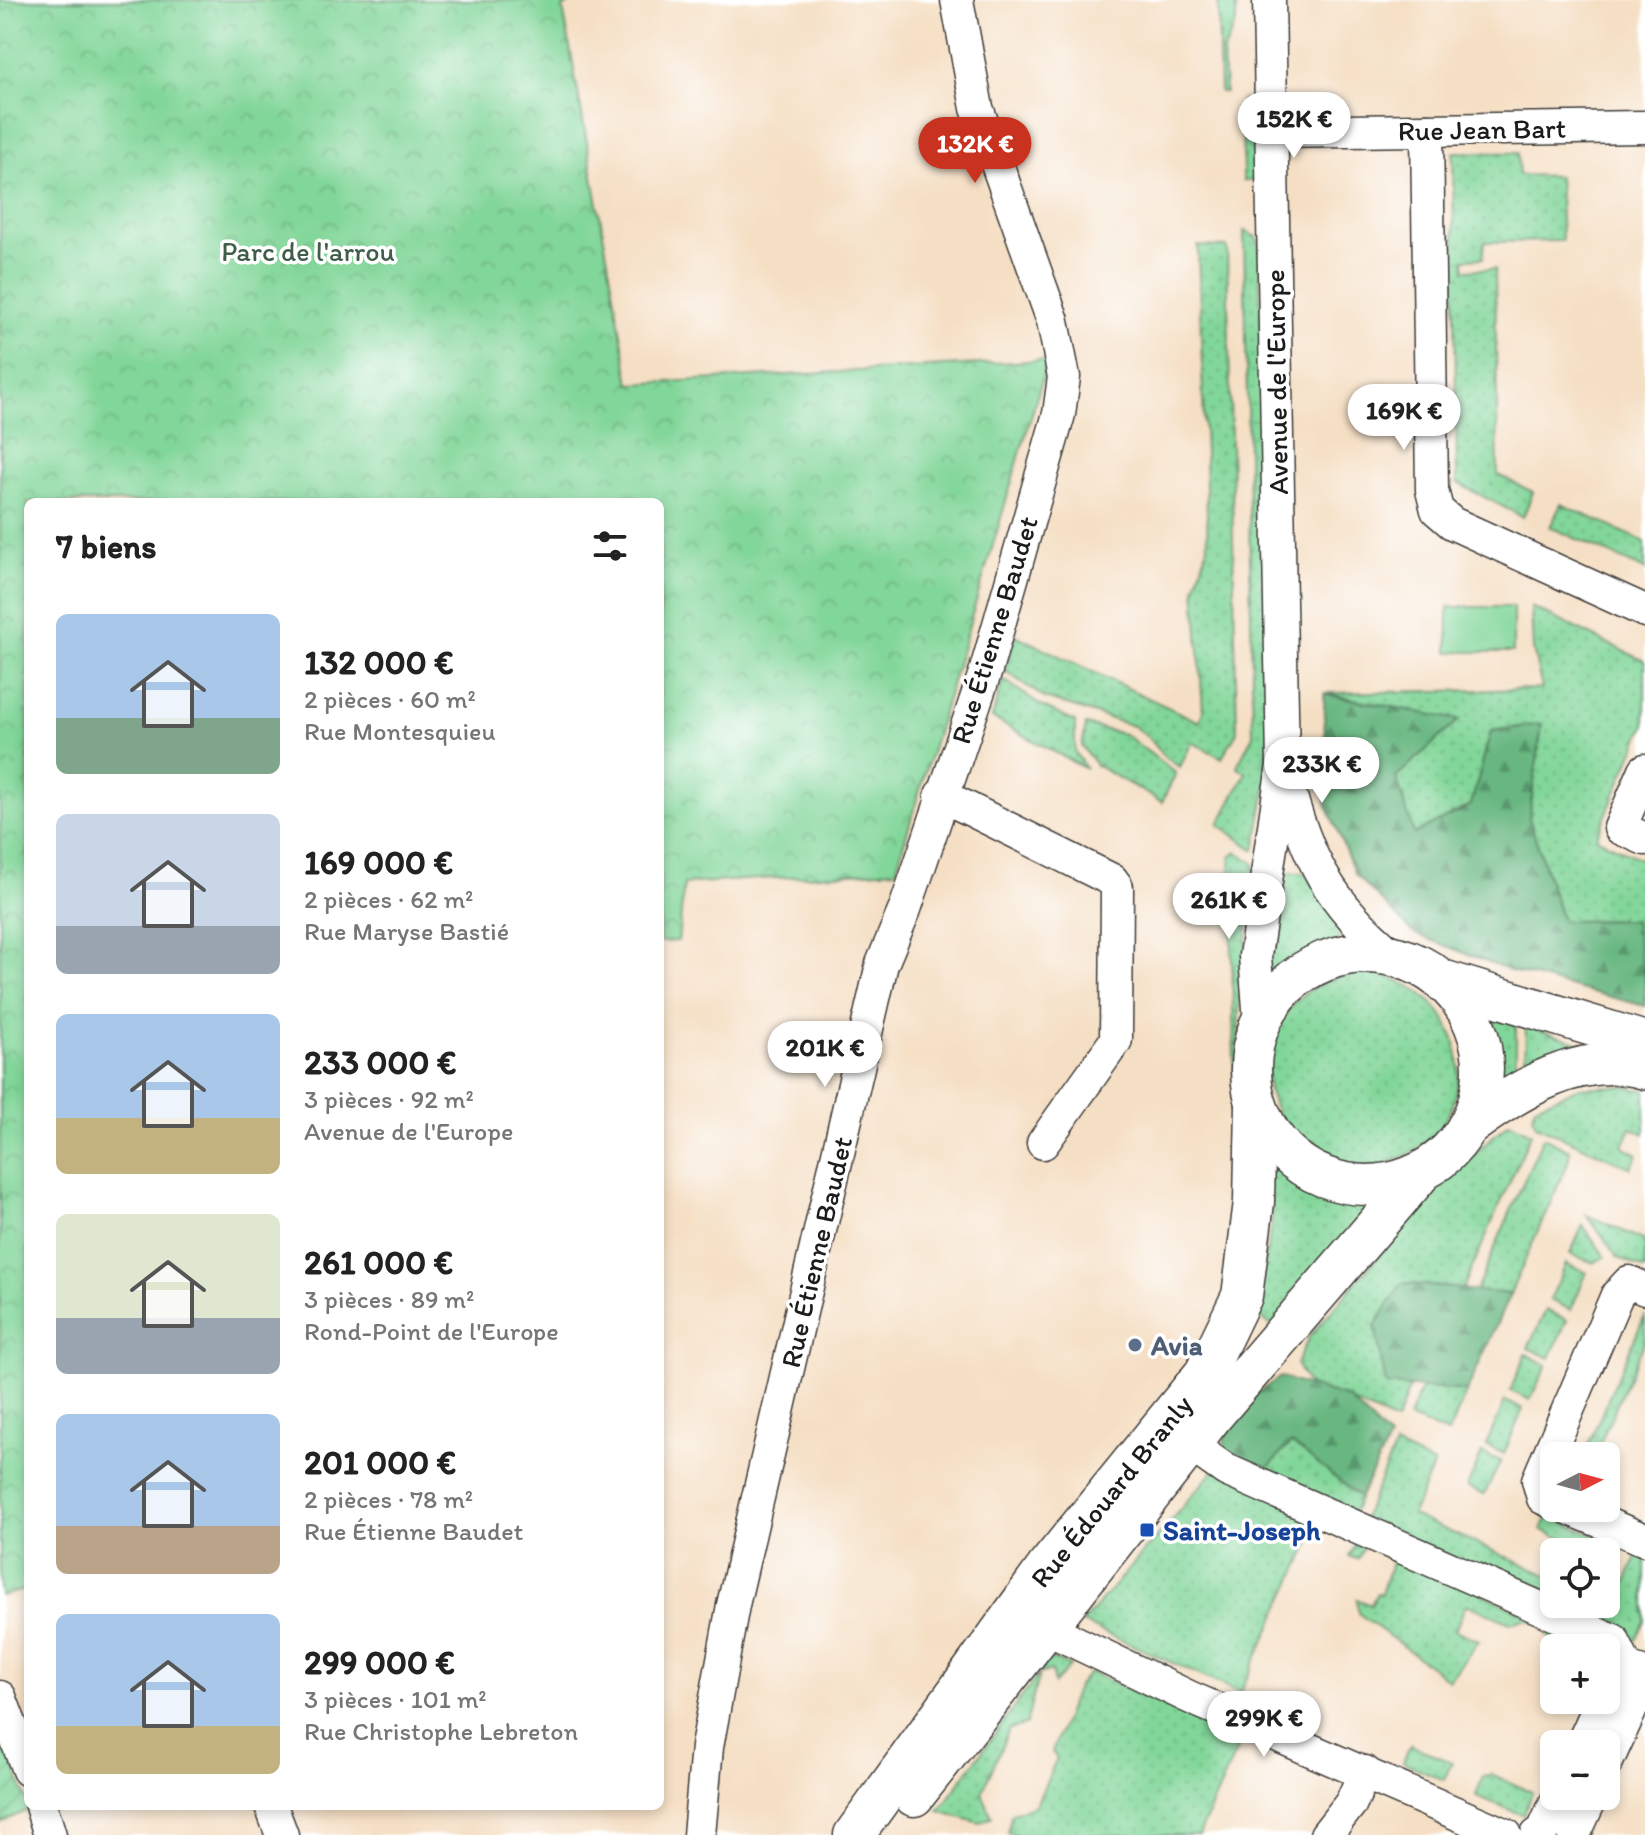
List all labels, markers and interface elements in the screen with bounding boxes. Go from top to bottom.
pin: 152K € [1229,92,1359,160]
text: 152K € [1256,102,1332,134]
street label: Rue Jean Bart [1398,111,1566,147]
pin: 132K € [910,117,1040,185]
text: 132K € [936,127,1014,159]
park label: Parc de l'arrou [221,234,395,268]
street label: Avenue de l'Europe [1257,269,1295,495]
pin: 169K € [1339,384,1469,452]
text: 169K € [1366,394,1442,426]
street label: Rue Étienne Baudet [943,512,1045,748]
icon: filters [588,524,632,568]
text: 7 biens [56,526,156,567]
text: 132 000 € [304,642,454,683]
icon: home [120,646,216,742]
text: 2 pièces · 60 m² [304,683,476,715]
text: Rue Montesquieu [304,715,496,747]
pin: 233K € [1257,737,1387,805]
text: 233K € [1282,747,1362,779]
text: 169 000 € [304,842,453,883]
icon: home [120,846,216,942]
pin: 261K € [1164,873,1294,941]
text: 2 pièces · 62 m² [304,883,473,915]
text: 261K € [1191,883,1267,915]
text: Rue Maryse Bastié [304,915,509,947]
pin: 201K € [760,1021,890,1089]
text: 201K € [785,1031,865,1063]
text: 233 000 € [304,1042,457,1083]
icon: home [120,1046,216,1142]
text: 3 pièces · 92 m² [304,1083,474,1115]
text: Avenue de l'Europe [304,1115,513,1147]
street label: Rue Étienne Baudet [773,1133,859,1371]
text: 261 000 € [304,1242,453,1283]
icon: home [120,1246,216,1342]
text: 3 pièces · 89 m² [304,1283,474,1315]
text: Rond-Point de l'Europe [304,1315,559,1347]
place label: Avia [1150,1328,1203,1362]
marker: Avia [1126,1336,1144,1354]
street label: Rue Édouard Branly [1023,1388,1199,1594]
text: 201 000 € [304,1442,456,1483]
north arrow [1540,1442,1620,1522]
map controls [1540,1442,1620,1810]
icon: home [120,1446,216,1542]
text: 2 pièces · 78 m² [304,1483,473,1515]
place label: Saint-Joseph [1163,1513,1321,1547]
text: Rue Étienne Baudet [304,1515,523,1547]
marker: Saint-Joseph [1138,1521,1156,1539]
button: locate [1540,1538,1620,1618]
button: + [1540,1634,1620,1714]
text: 299 000 € [304,1642,455,1683]
icon: home [120,1646,216,1742]
text: 3 pièces · 101 m² [304,1683,487,1715]
pin: 299K € [1199,1691,1329,1759]
text: 299K € [1225,1701,1303,1733]
text: Rue Christophe Lebreton [304,1715,578,1747]
button: − [1540,1730,1620,1810]

